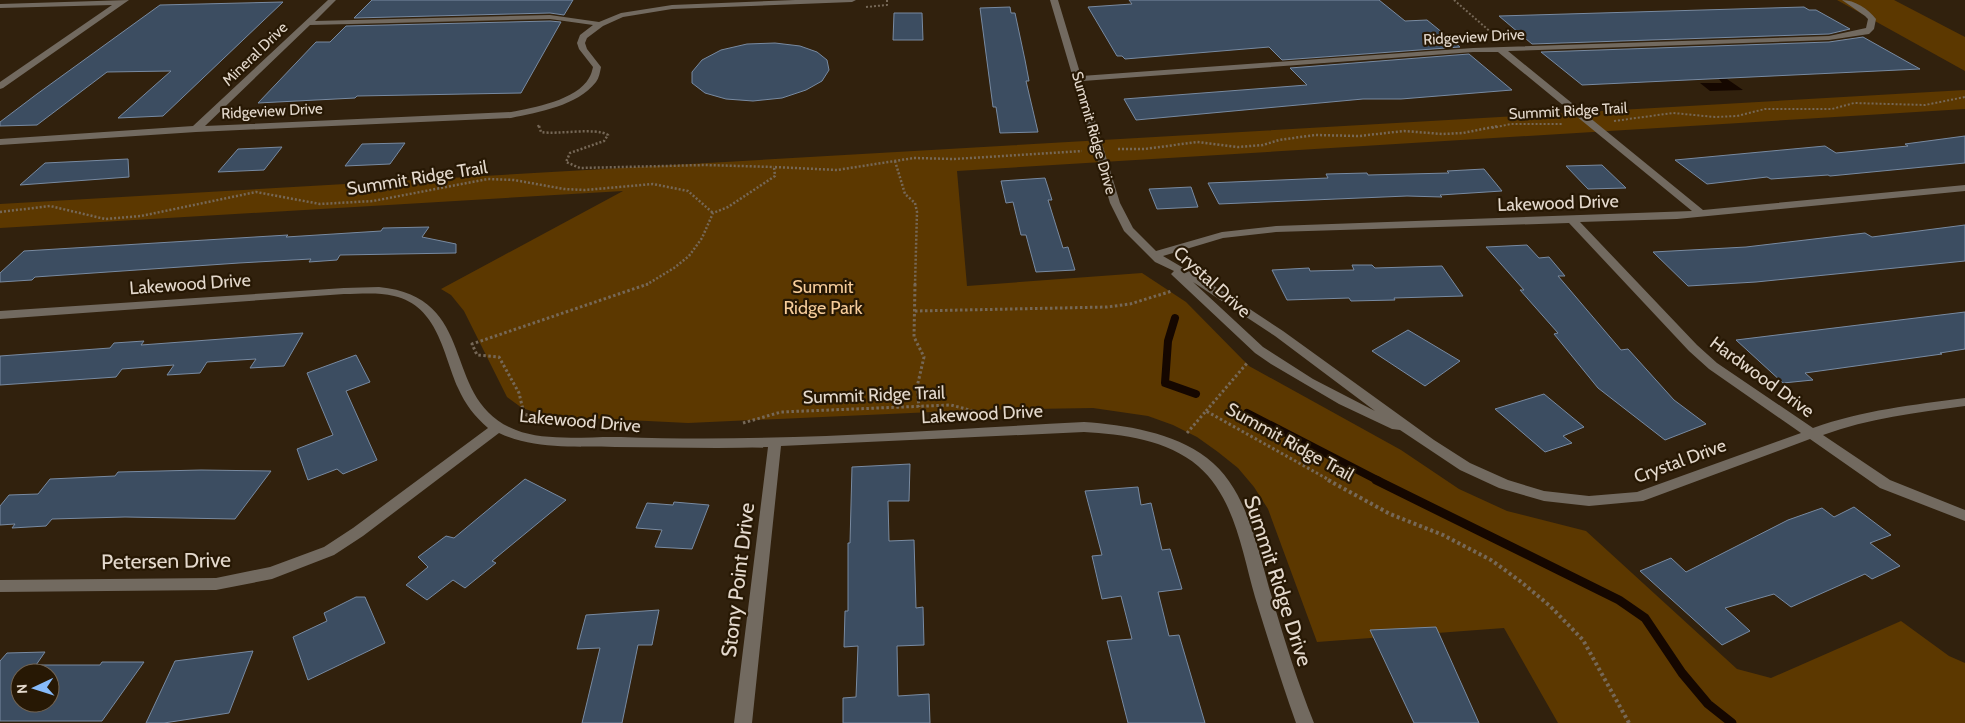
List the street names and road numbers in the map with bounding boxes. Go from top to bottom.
street label: Mineral Drive [219,18,292,90]
street label: Ridgeview Drive [1423,25,1526,49]
street label: Summit Ridge Drive [1068,69,1120,197]
street label: Ridgeview Drive [221,99,324,123]
street label: Summit Ridge Trail [1508,99,1628,123]
street label: Summit Ridge Trail [345,156,490,200]
street label: Lakewood Drive [1497,190,1619,216]
street label: Crystal Drive [1169,242,1255,322]
street label: Lakewood Drive [129,269,251,299]
street label: Hardwood Drive [1705,332,1819,422]
street label: Summit Ridge Trail [802,381,946,408]
street label: Summit Ridge Trail [1222,398,1358,486]
street label: Lakewood Drive [921,400,1043,428]
street label: Lakewood Drive [518,405,642,437]
street label: Crystal Drive [1631,434,1729,488]
street label: Summit Ridge Drive [1239,492,1318,670]
street label: Stony Point Drive [716,501,759,659]
street label: Petersen Drive [101,547,231,574]

